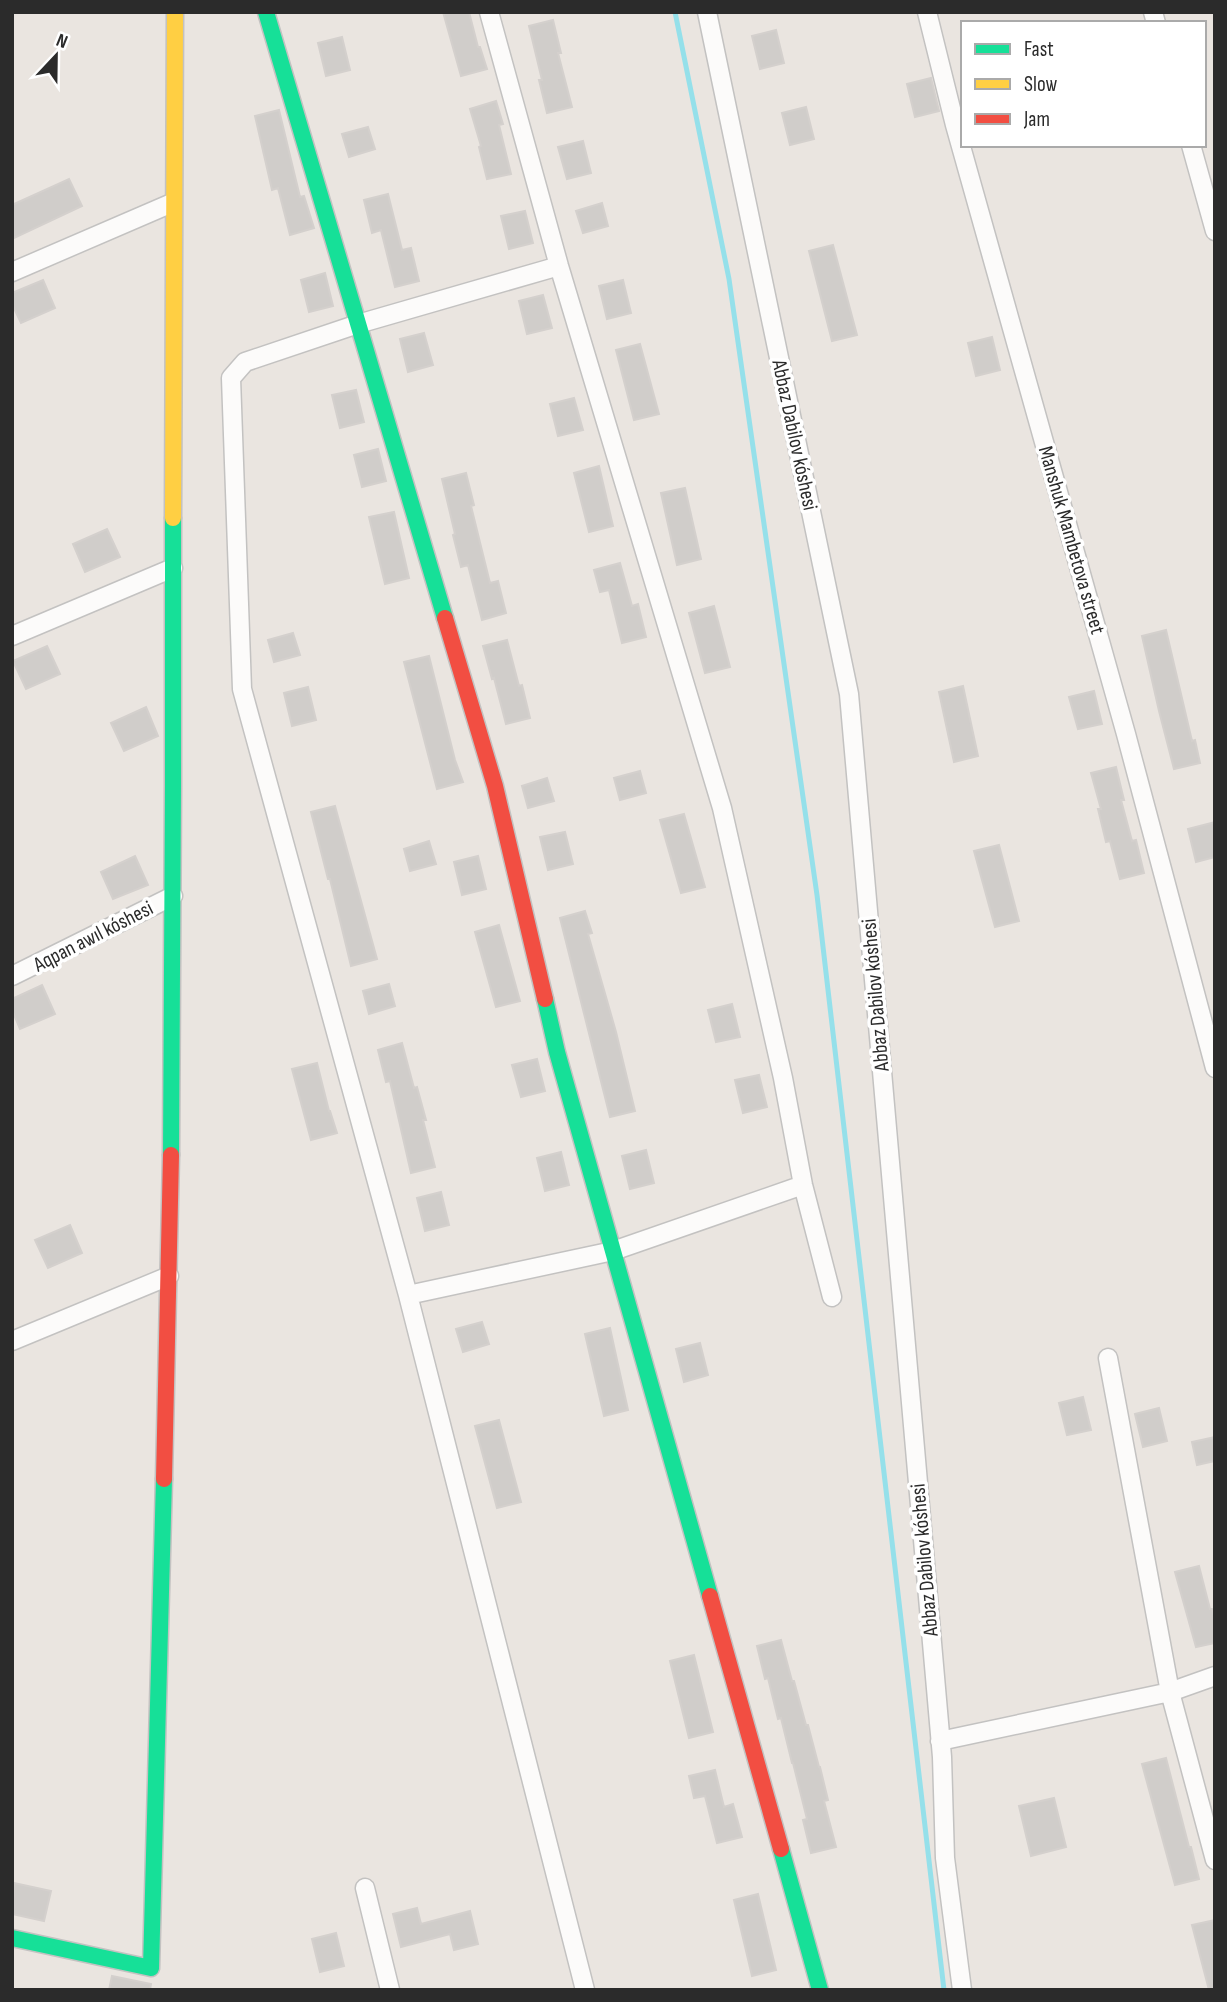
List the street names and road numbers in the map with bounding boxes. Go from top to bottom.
street label: Abbaz Dabilov kóshesi [766,357,823,513]
street label: Manshuk Mambetova street [1033,443,1110,637]
street label: Aqpan awıl kóshesi [28,896,157,978]
street label: Abbaz Dabilov kóshesi [856,918,895,1073]
street label: Abbaz Dabilov kóshesi [905,1483,944,1638]

